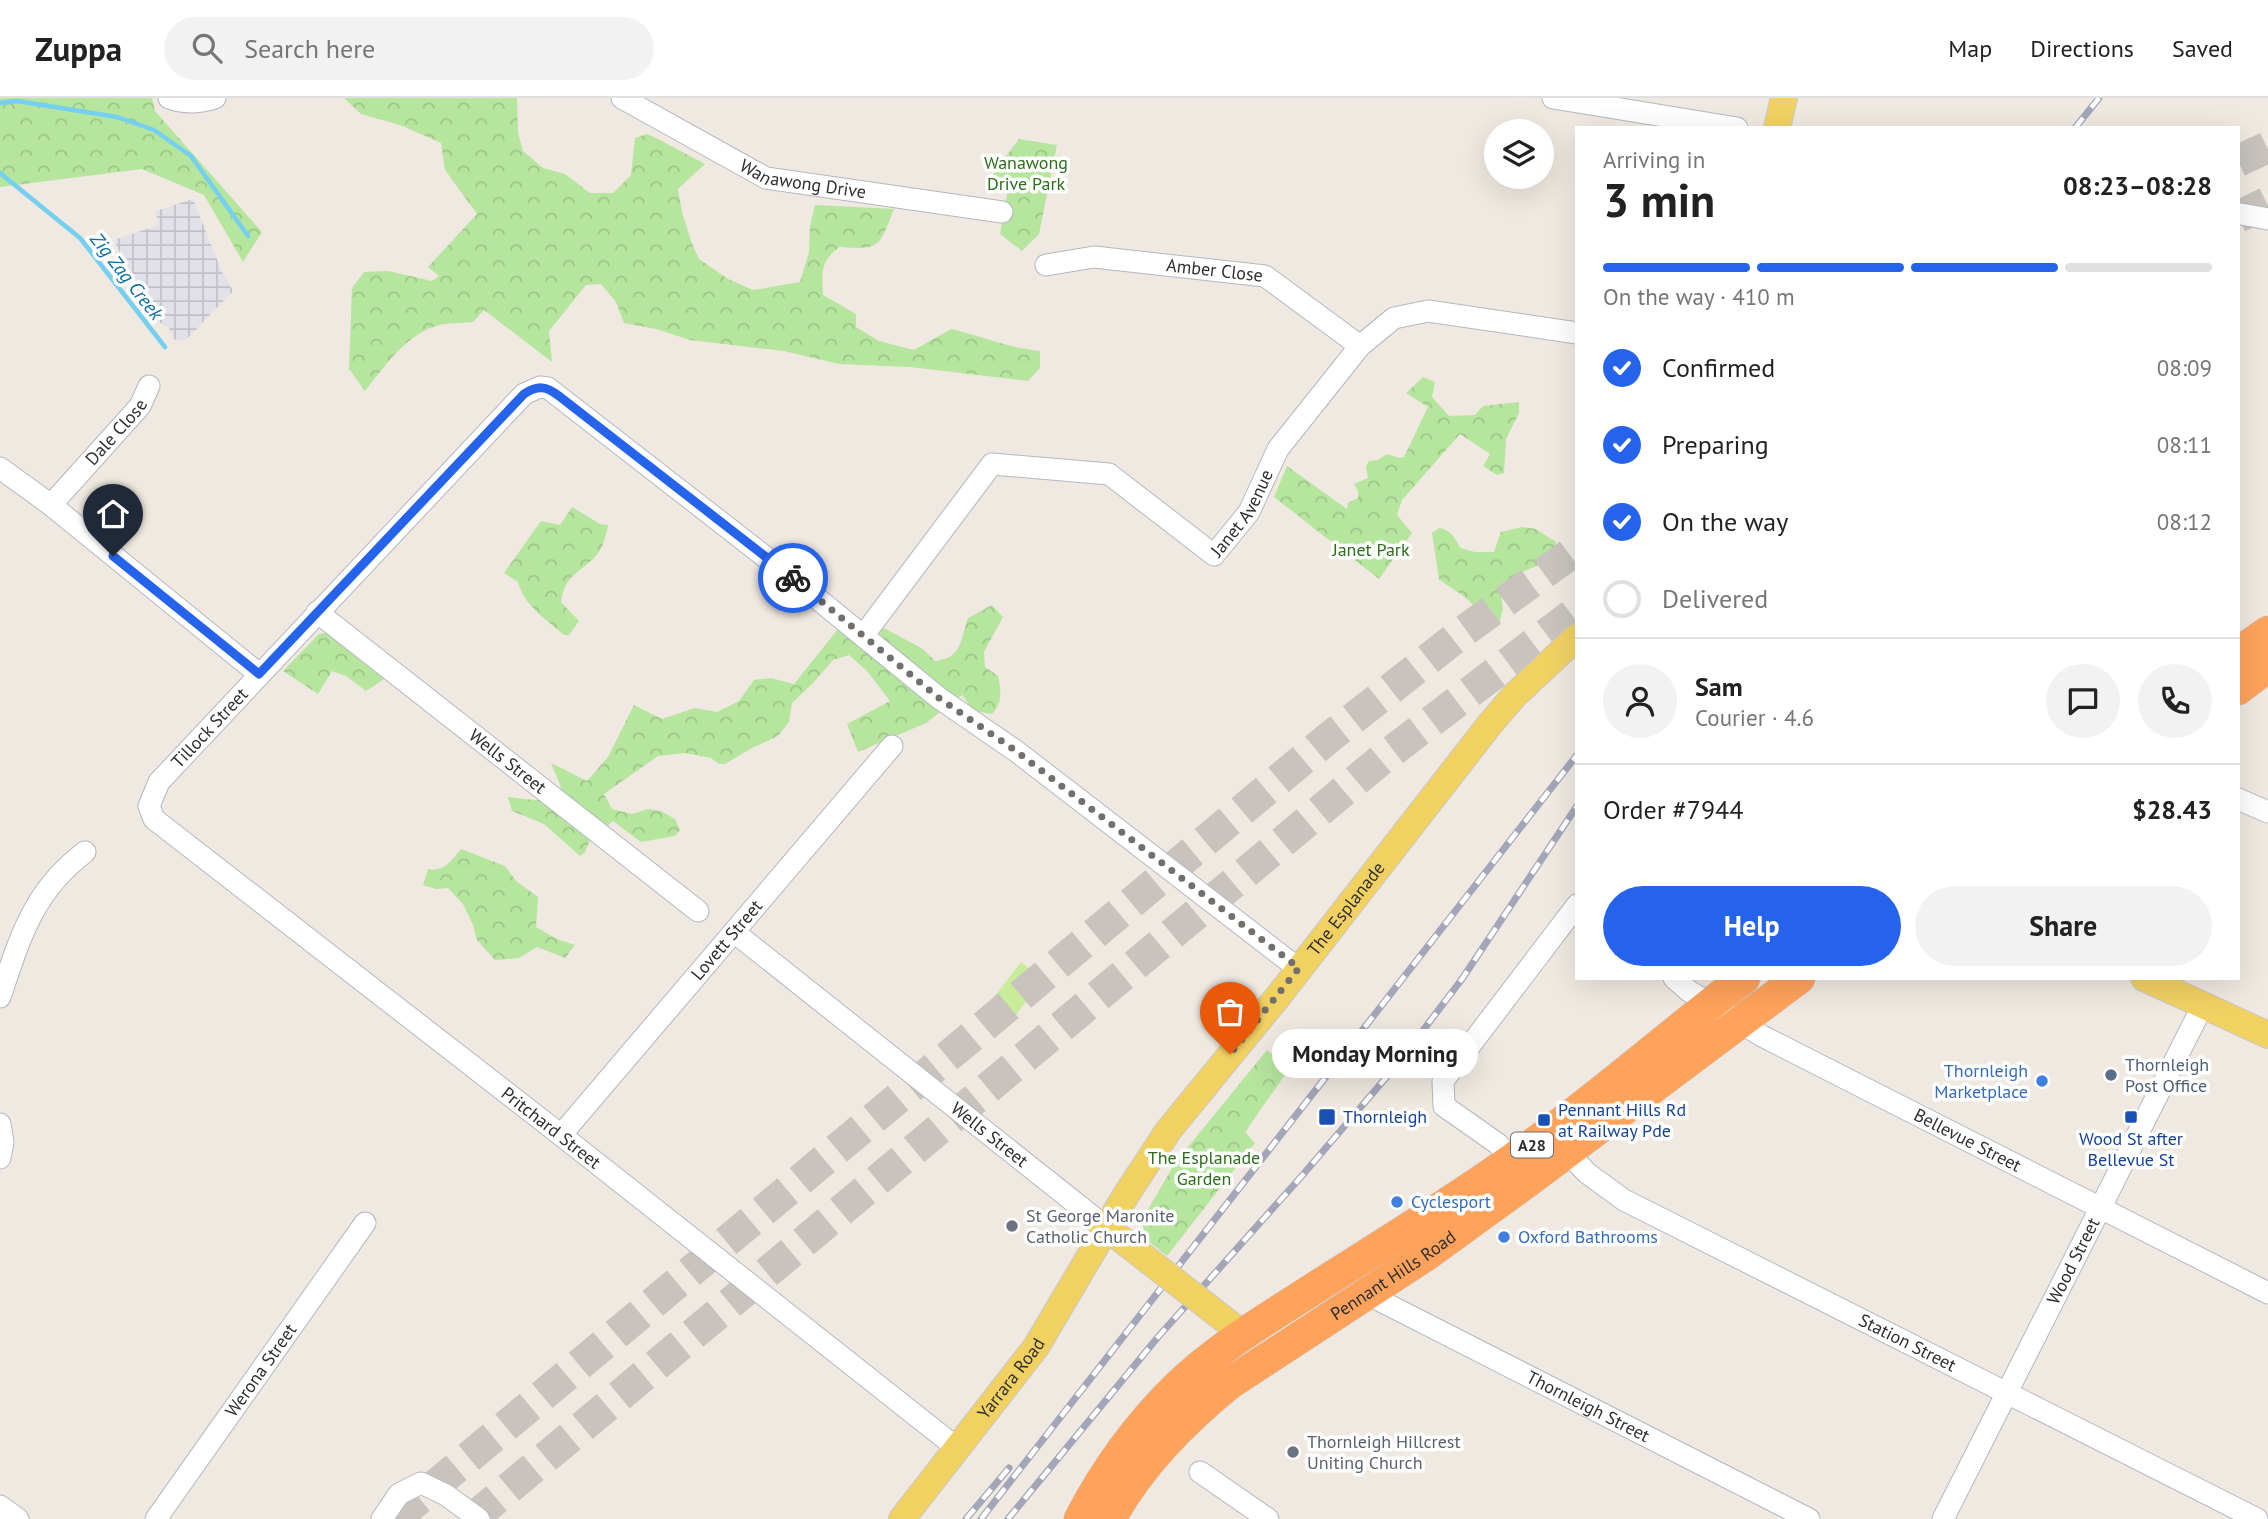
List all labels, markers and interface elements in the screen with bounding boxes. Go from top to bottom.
search box [164,17,654,80]
text: Zuppa [35,27,122,70]
icon: search [188,29,226,67]
text: Search here [244,32,375,65]
text: Map [1948,33,1992,64]
text: Directions [2030,33,2134,64]
text: Saved [2172,33,2233,64]
map controls [1484,119,1554,189]
button: layers [1484,119,1554,189]
text: Arriving in [1603,145,1705,174]
park label: Wanawong Drive Park [984,151,1068,195]
street label: Wanawong Drive [736,154,868,203]
text: 08:23–08:28 [2063,169,2212,202]
text: 3 min [1603,170,1715,230]
water label: Zig Zag Creek [85,227,170,326]
street label: Amber Close [1165,253,1264,287]
text: On the way · 410 m [1603,282,1795,311]
icon: check [1603,349,1641,387]
text: Confirmed [1662,351,1775,384]
text: 08:09 [2157,353,2212,382]
street label: Dale Close [80,396,152,470]
icon: check [1603,426,1641,464]
text: Preparing [1662,428,1769,461]
text: 08:11 [2157,430,2212,459]
street label: Janet Avenue [1205,466,1278,562]
pin [83,484,143,556]
icon: home [94,495,132,533]
icon: check [1603,503,1641,541]
text: On the way [1662,505,1788,538]
text: 08:12 [2157,507,2212,536]
park label: Janet Park [1331,538,1410,561]
courier [758,543,828,613]
icon: bike [774,559,812,597]
text: Delivered [1662,582,1768,615]
button: person [1603,664,1677,738]
button: chat [2046,664,2120,738]
button: phone [2138,664,2212,738]
text: Sam [1695,670,1743,703]
street label: Tillock Street [166,683,253,773]
text: Courier · 4.6 [1695,703,1814,732]
street label: Wells Street [464,723,551,799]
text: Order #7944 [1603,793,1743,826]
text: $28.43 [2132,793,2212,826]
street label: The Esplanade [1302,857,1389,960]
button: Help [1603,886,1901,966]
button: Share [1915,886,2212,966]
street label: Lovett Street [686,895,767,985]
pin [1200,982,1260,1054]
icon: bag [1211,993,1249,1031]
callout: Monday Morning [1272,1030,1478,1079]
text: Monday Morning [1292,1039,1458,1068]
place label: Thornleigh Post Office [2125,1053,2209,1097]
place label: Thornleigh Marketplace [1934,1059,2028,1103]
marker: Thornleigh Post Office [2103,1067,2119,1083]
marker: Thornleigh Marketplace [2034,1073,2050,1089]
street label: Pritchard Street [497,1082,606,1174]
street label: Wells Street [946,1097,1033,1172]
place label: Pennant Hills Rd at Railway Pde [1558,1098,1686,1142]
street label: Bellevue Street [1910,1103,2025,1177]
place label: Thornleigh [1343,1105,1427,1128]
marker: Thornleigh [1317,1107,1337,1127]
marker: Wood St after Bellevue St [2123,1109,2139,1125]
marker: Pennant Hills Rd at Railway Pde [1536,1112,1552,1128]
place label: Wood St after Bellevue St [2079,1127,2183,1171]
road number: A28 [1511,1133,1553,1158]
park label: The Esplanade Garden [1148,1146,1260,1190]
place label: Cyclesport [1411,1190,1491,1213]
marker: Cyclesport [1389,1194,1405,1210]
place label: St George Maronite Catholic Church [1026,1204,1174,1248]
street label: Wood Street [2042,1214,2104,1308]
marker: St George Maronite Catholic Church [1004,1218,1020,1234]
street label: Pennant Hills Road [1326,1225,1460,1325]
place label: Oxford Bathrooms [1518,1225,1658,1248]
marker: Oxford Bathrooms [1496,1229,1512,1245]
street label: Station Street [1855,1308,1960,1376]
street label: Werona Street [220,1319,301,1421]
street label: Yarrara Road [972,1334,1050,1424]
street label: Thornleigh Street [1523,1365,1654,1447]
place label: Thornleigh Hillcrest Uniting Church [1307,1430,1461,1474]
marker: Thornleigh Hillcrest Uniting Church [1285,1444,1301,1460]

